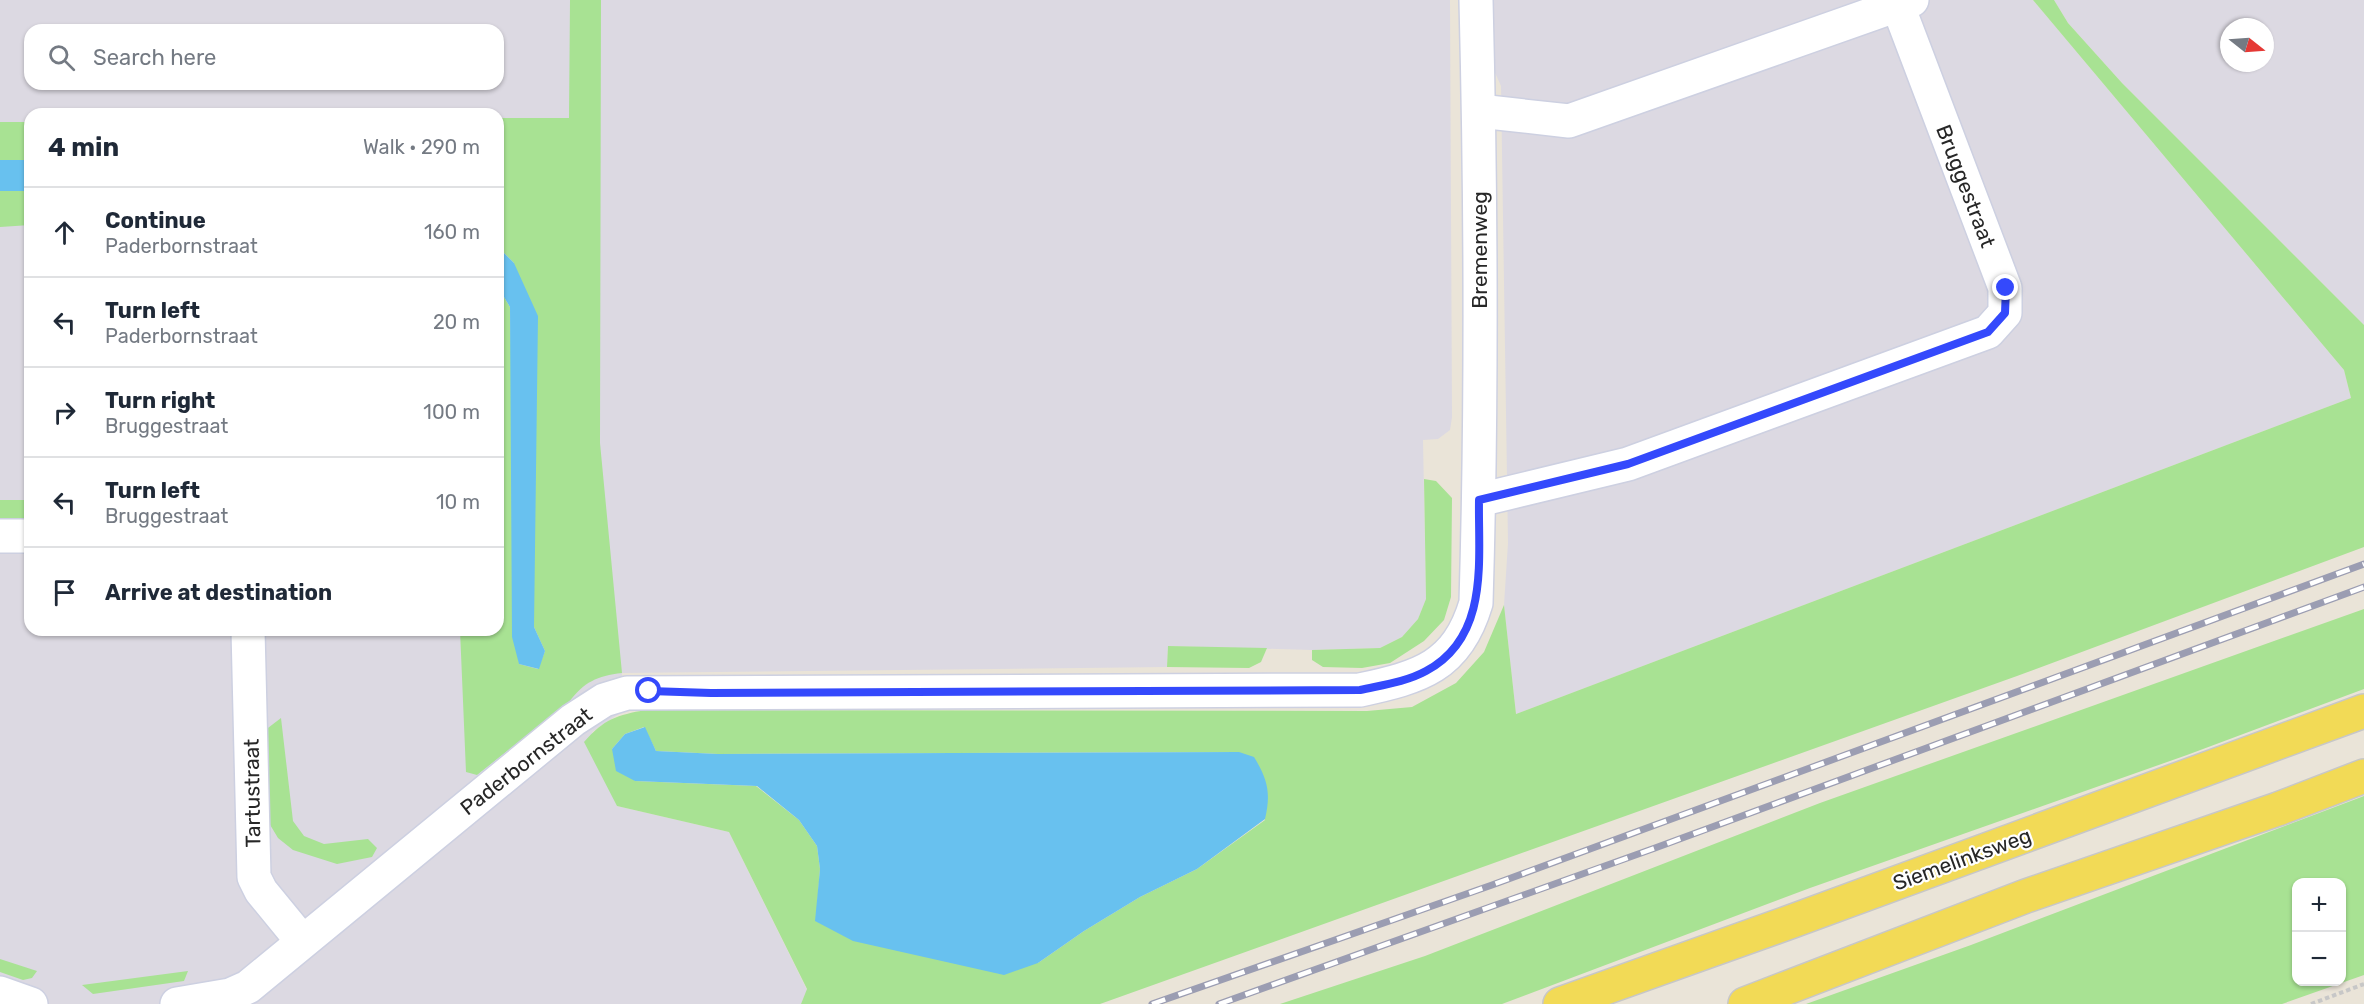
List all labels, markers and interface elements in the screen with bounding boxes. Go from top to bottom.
north arrow [2220,18,2274,72]
search box [24,24,504,90]
icon: search [45,41,78,74]
text: Search here [93,44,216,71]
street label: Bruggestraat [1931,121,2001,251]
text: 4 min [48,132,119,163]
text: Walk · 290 m [363,135,480,159]
street label: Bremenweg [1467,191,1492,309]
text: Continue [105,207,206,234]
icon: ahead [48,216,81,249]
text: 160 m [424,220,480,244]
text: Paderbornstraat [105,234,258,258]
route end [1992,274,2018,300]
text: Turn left [105,297,200,324]
icon: left [48,306,81,339]
text: 20 m [433,310,480,334]
text: Paderbornstraat [105,324,258,348]
text: Turn right [105,387,215,414]
icon: right [48,396,81,429]
text: 100 m [423,400,480,424]
text: Bruggestraat [105,414,228,438]
text: Turn left [105,477,200,504]
icon: left [48,486,81,519]
text: 10 m [436,490,480,514]
text: Bruggestraat [105,504,228,528]
icon: arrive [48,576,81,609]
text: Arrive at destination [105,579,332,606]
route start [635,677,661,703]
street label: Paderbornstraat [455,702,597,820]
street label: Tartustraat [239,738,265,848]
street label: Siemelinksweg [1890,822,2034,896]
map controls [2292,878,2346,986]
button: + [2292,878,2346,932]
button: − [2292,932,2346,986]

